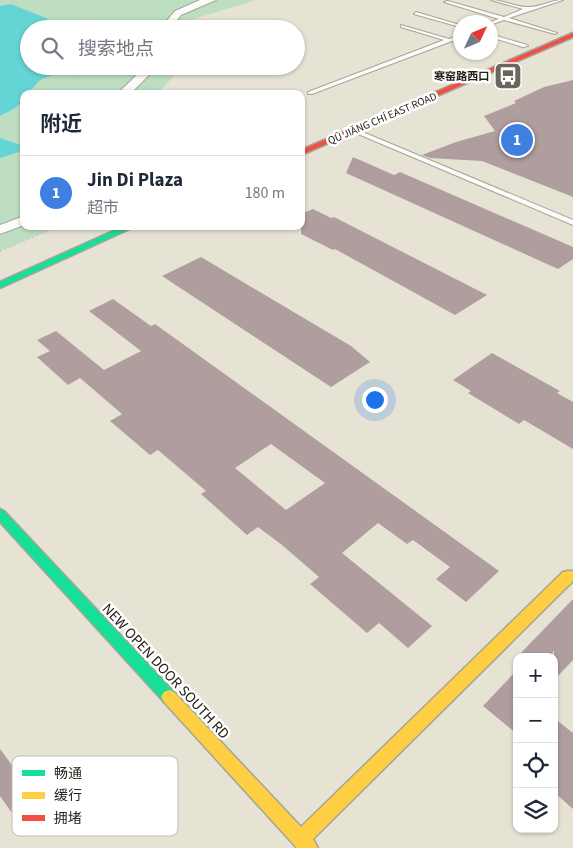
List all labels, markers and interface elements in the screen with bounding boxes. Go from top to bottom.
north arrow [453,15,498,60]
search box [20,20,305,75]
icon: search [38,34,66,62]
text: 搜索地点 [78,36,154,63]
bus stop icon: 寒窑路西口 [493,61,523,91]
place label: 寒窑路西口 [434,69,489,84]
street label: QŪ JIĀNG CHÍ EAST ROAD [325,89,439,148]
text: 附近 [40,109,82,139]
pin: 1 [501,121,533,159]
text: Jin Di Plaza [87,167,183,194]
text: 1 [52,182,60,204]
text: 180 m [245,182,285,204]
text: 超市 [87,197,119,219]
your location [362,387,388,413]
street label: NEW OPEN DOOR SOUTH RD [97,599,234,744]
map controls [513,653,558,833]
button: + [513,653,558,698]
button: − [513,698,558,743]
button: locate [513,743,558,788]
legend [12,756,178,836]
text: 畅通 [54,764,82,784]
text: 缓行 [54,786,82,806]
button: layers [513,788,558,833]
text: 拥堵 [54,809,82,829]

